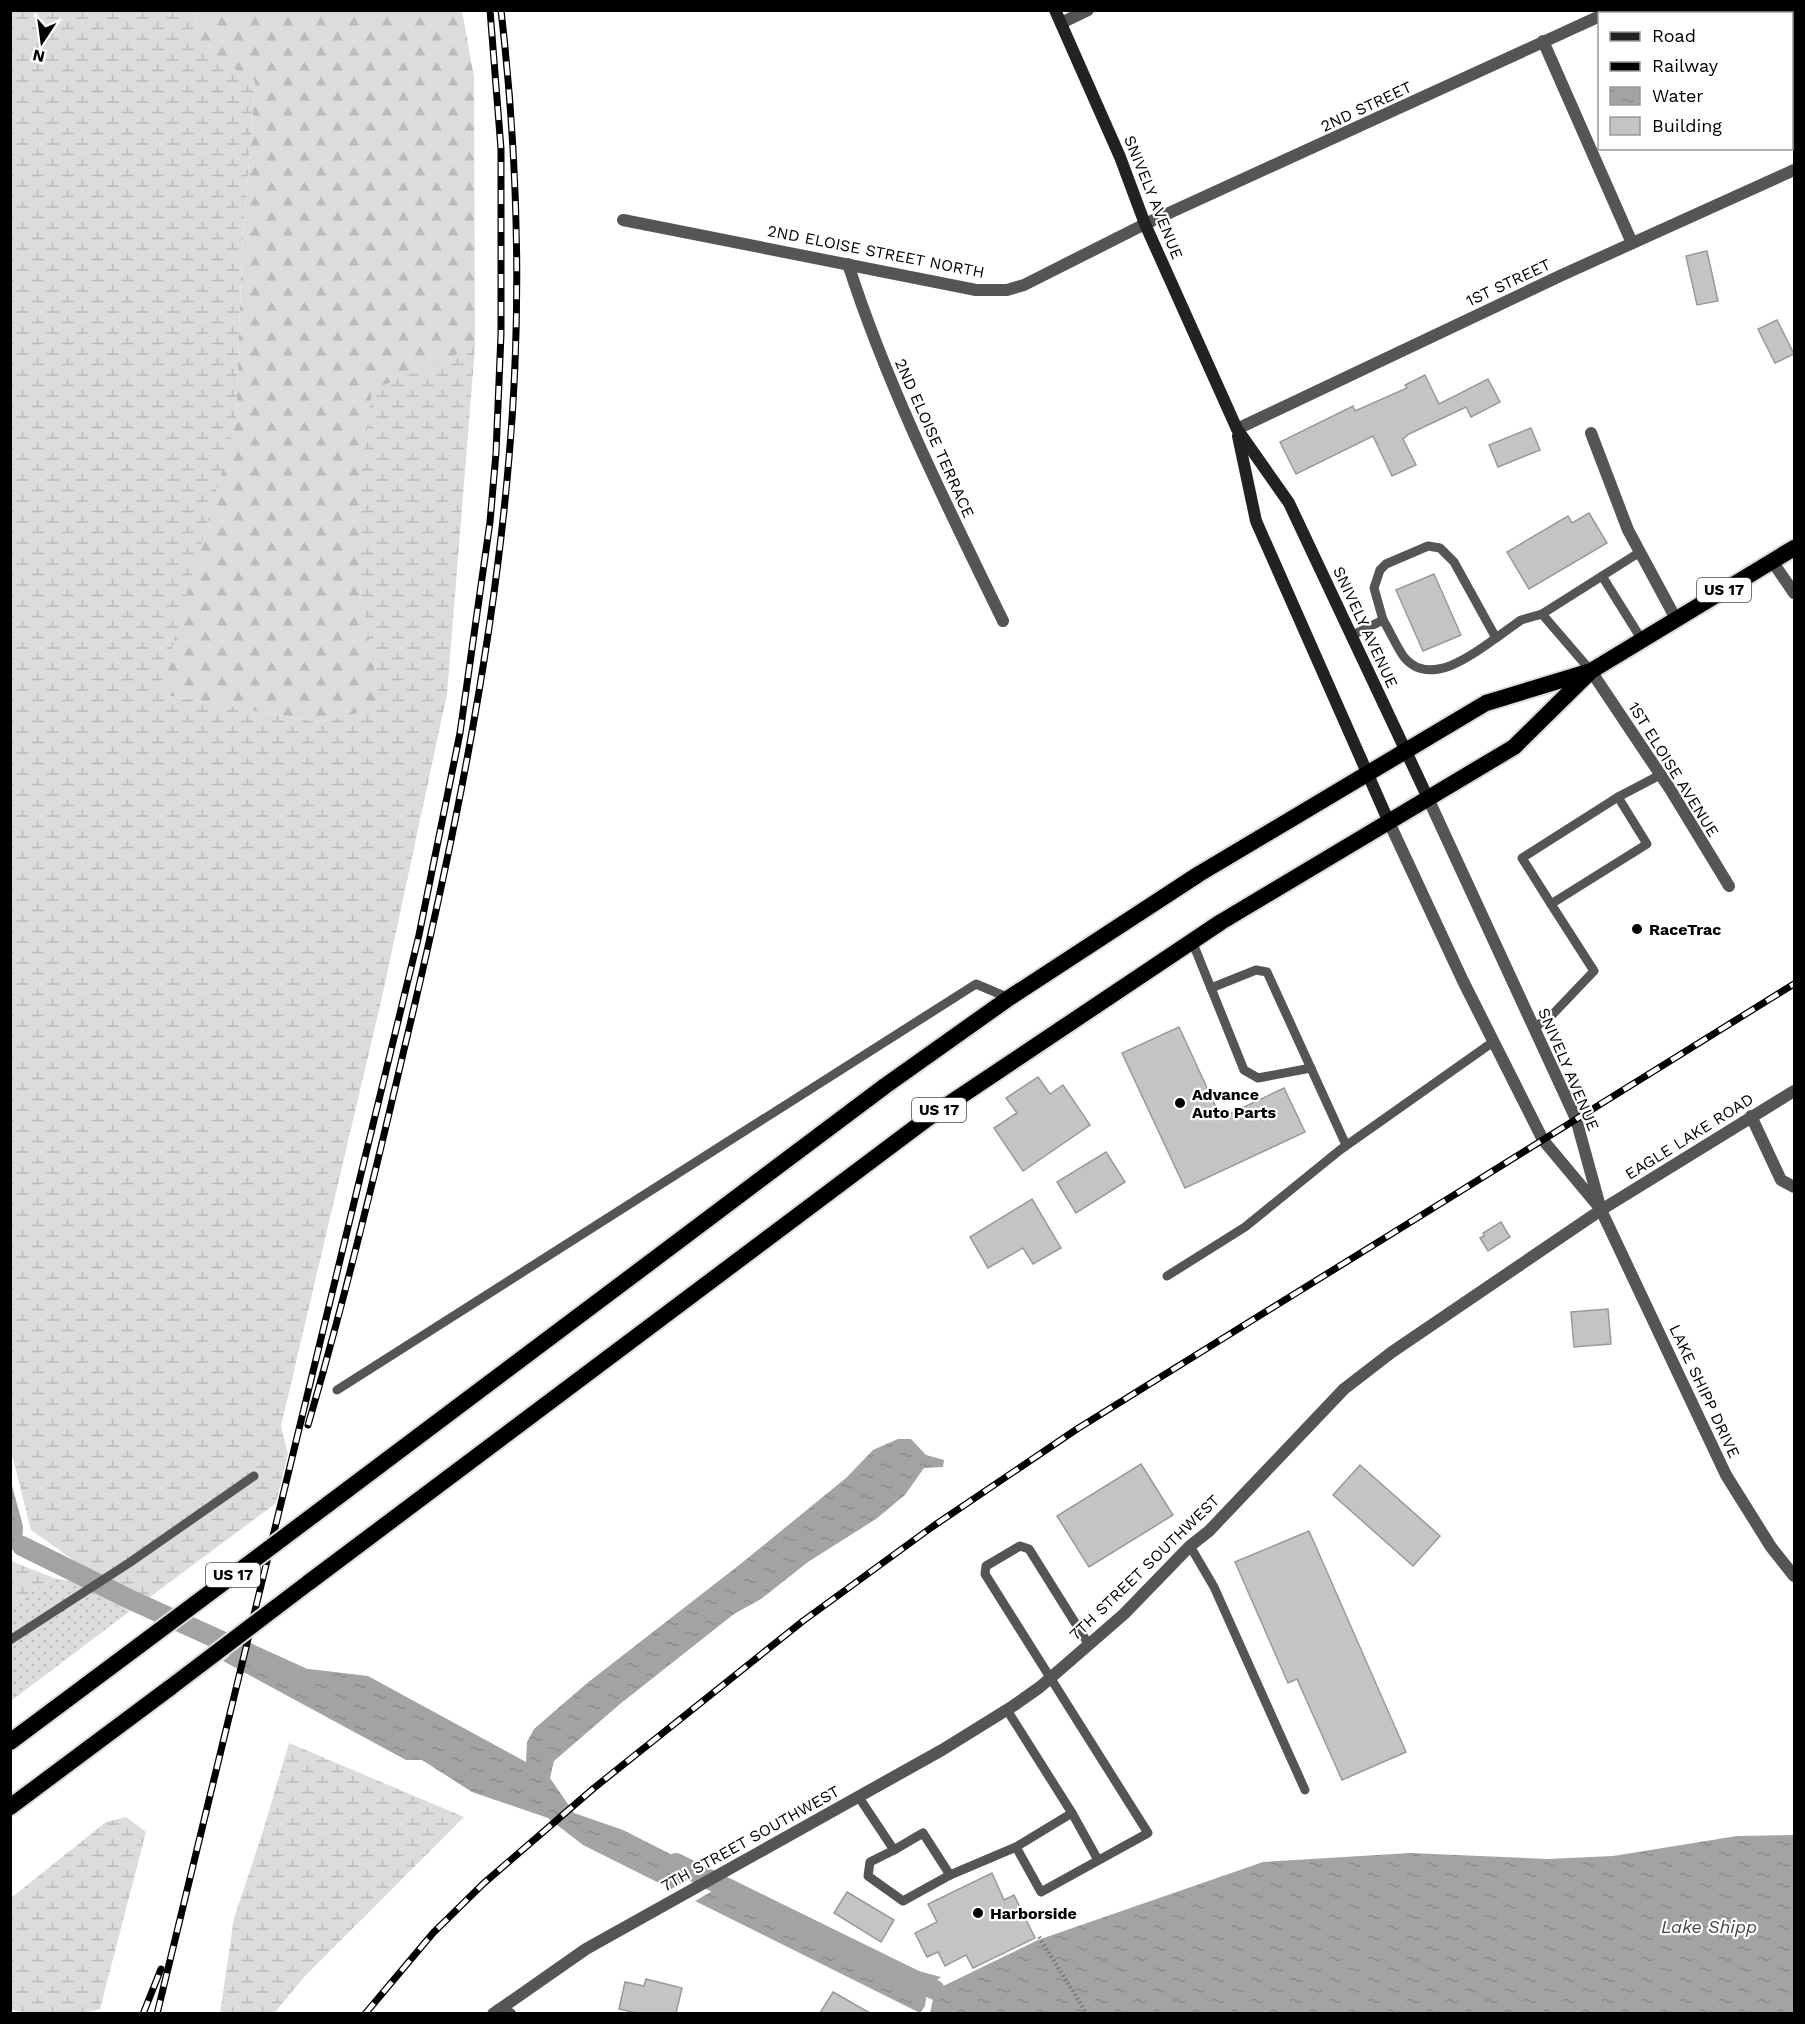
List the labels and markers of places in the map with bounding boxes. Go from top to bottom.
place label: RaceTrac [1649,920,1721,939]
marker: RaceTrac [1630,922,1644,936]
place label: Advance Auto Parts [1192,1085,1276,1122]
marker: Advance Auto Parts [1173,1096,1187,1110]
place label: Harborside [990,1904,1077,1923]
marker: Harborside [971,1906,985,1920]

